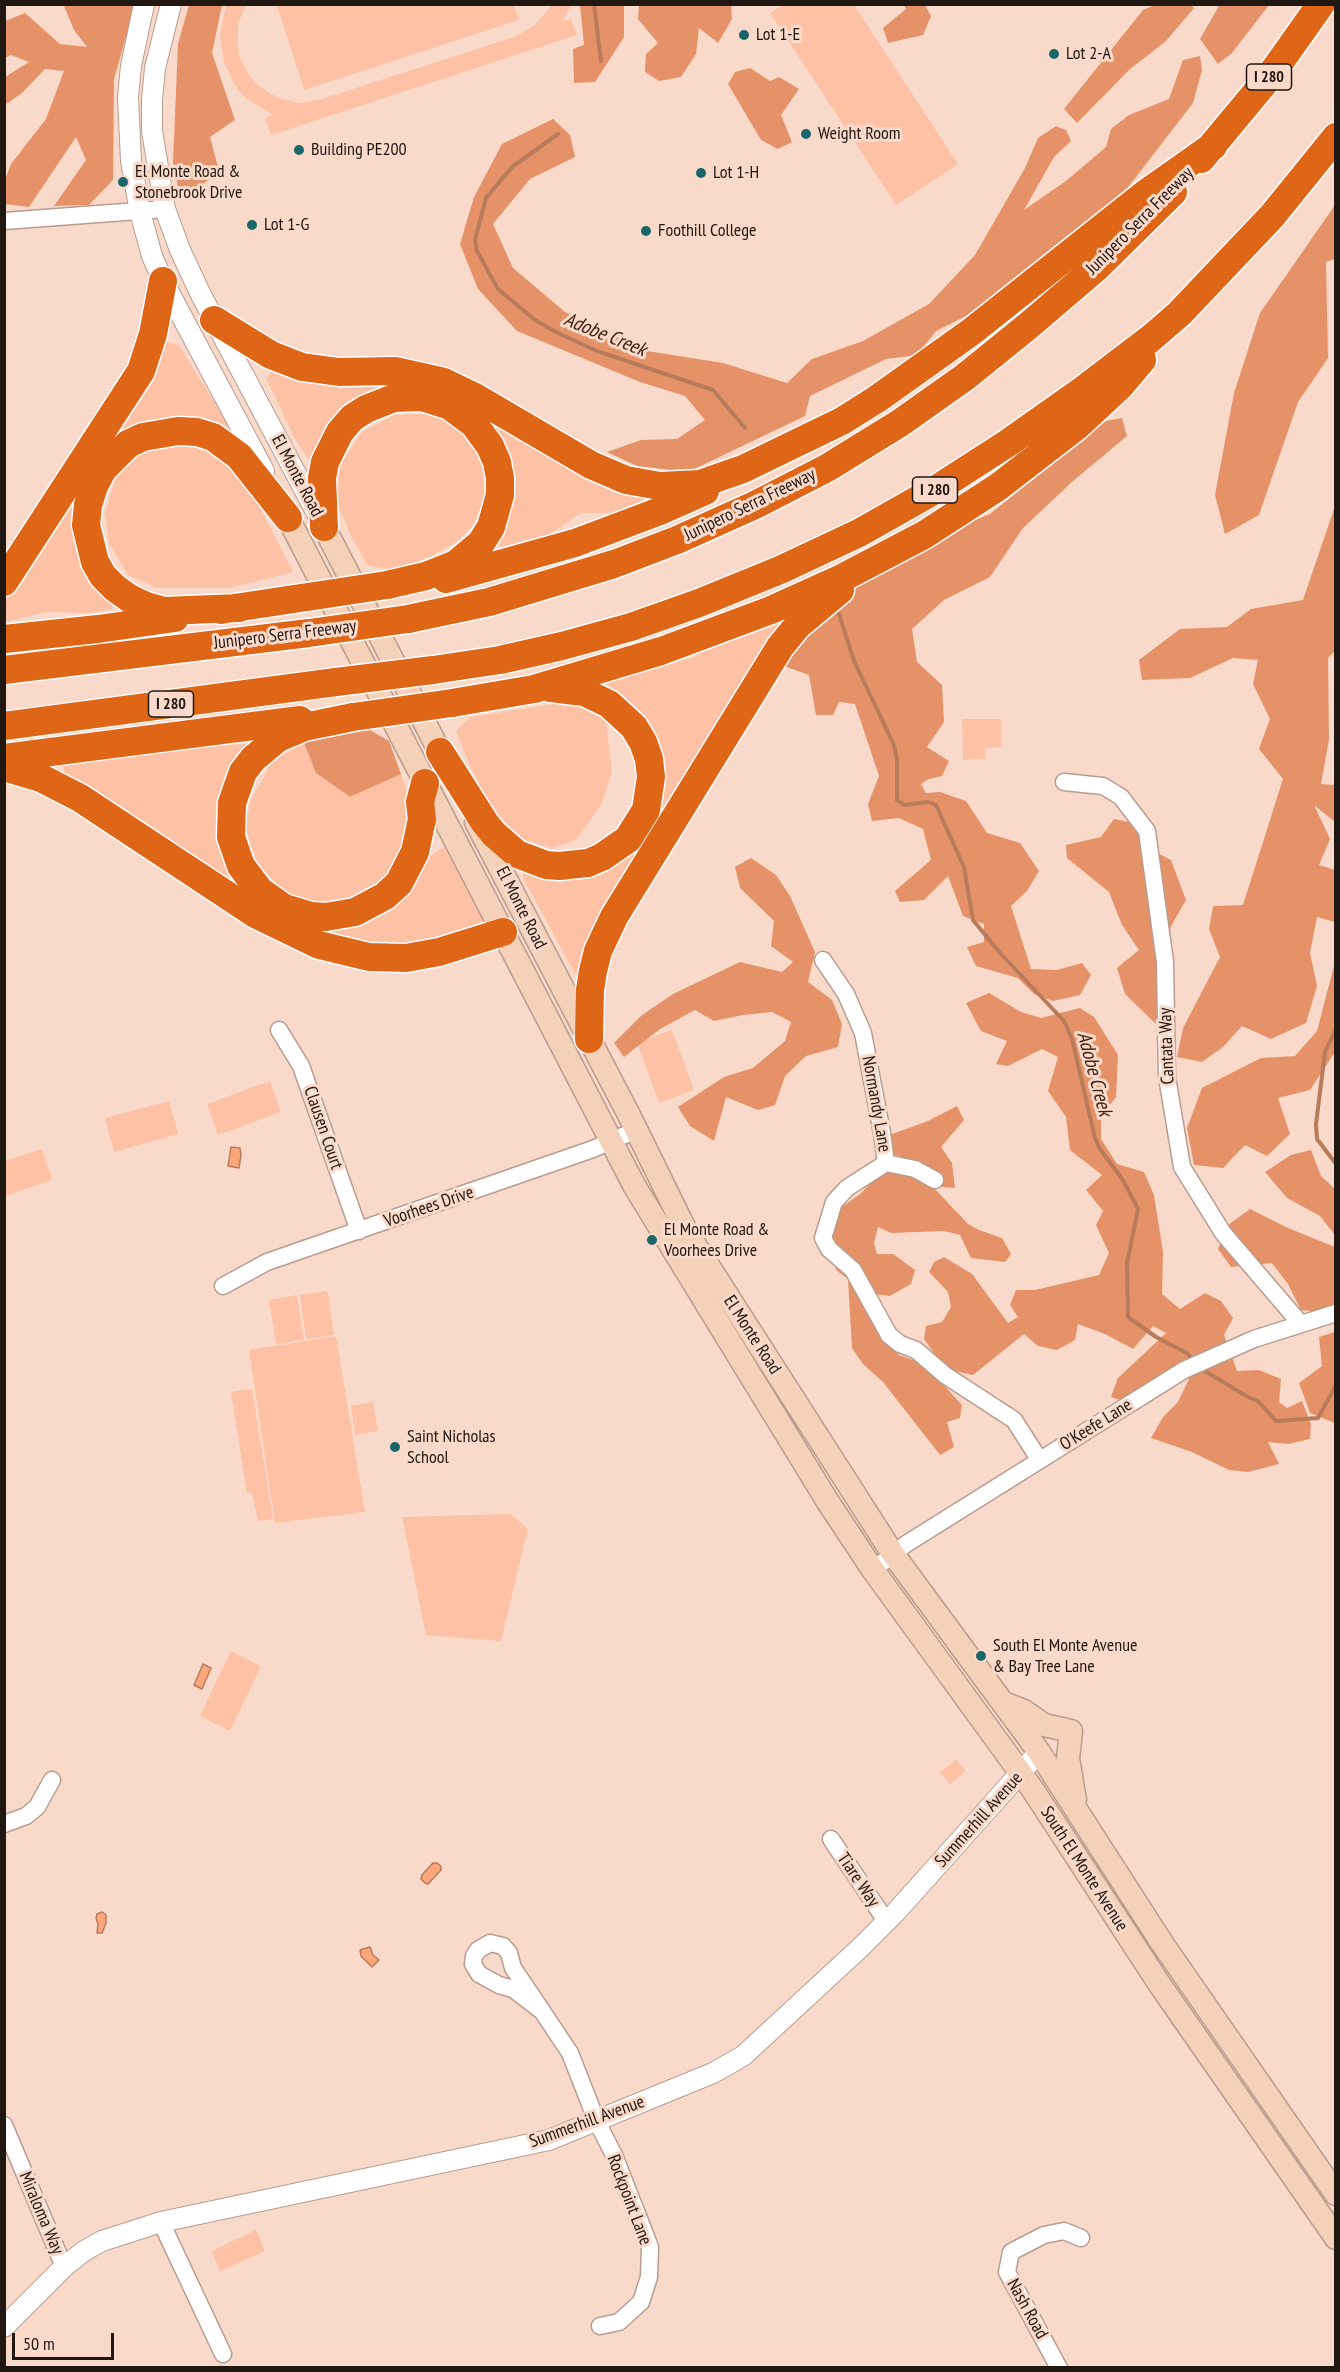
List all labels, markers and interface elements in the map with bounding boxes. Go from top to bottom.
place label: Lot 1-E [756,24,800,46]
marker: Lot 1-E [737,28,751,42]
place label: Lot 2-A [1066,43,1111,65]
marker: Lot 2-A [1047,47,1061,61]
road number: I 280 [1246,64,1292,90]
place label: Weight Room [818,123,900,145]
marker: Weight Room [799,127,813,141]
place label: Building PE200 [311,139,407,161]
marker: Building PE200 [292,143,306,157]
place label: El Monte Road & Stonebrook Drive [135,161,242,204]
place label: Lot 1-H [713,162,759,184]
street label: Junipero Serra Freeway [1082,163,1198,279]
marker: Lot 1-H [694,166,708,180]
marker: El Monte Road & Stonebrook Drive [116,175,130,189]
place label: Lot 1-G [264,214,309,236]
marker: Lot 1-G [245,218,259,232]
place label: Foothill College [658,220,756,242]
marker: Foothill College [639,224,653,238]
water label: Adobe Creek [560,308,650,362]
street label: El Monte Road [266,431,328,521]
street label: Junipero Serra Freeway [681,464,819,546]
road number: I 280 [912,477,958,503]
street label: Junipero Serra Freeway [213,616,357,654]
road number: I 280 [148,691,194,717]
street label: El Monte Road [491,863,551,953]
street label: Cantata Way [1155,1007,1179,1085]
water label: Adobe Creek [1071,1029,1117,1119]
street label: Normandy Lane [857,1054,895,1154]
street label: Clausen Court [299,1084,347,1172]
street label: Voorhees Drive [381,1182,477,1232]
place label: El Monte Road & Voorhees Drive [664,1219,769,1262]
marker: El Monte Road & Voorhees Drive [645,1233,659,1247]
street label: El Monte Road [719,1292,785,1378]
street label: O'Keefe Lane [1056,1394,1136,1456]
place label: Saint Nicholas School [407,1426,496,1468]
marker: Saint Nicholas School [388,1440,402,1454]
place label: South El Monte Avenue & Bay Tree Lane [993,1635,1137,1678]
marker: South El Monte Avenue & Bay Tree Lane [974,1649,988,1663]
street label: Summerhill Avenue [931,1768,1027,1872]
street label: South El Monte Avenue [1036,1803,1132,1935]
street label: Tiare Way [832,1849,884,1911]
street label: Summerhill Avenue [527,2091,647,2153]
street label: Rockpoint Lane [602,2152,656,2248]
street label: Miraloma Way [14,2168,68,2258]
street label: Nash Road [1002,2275,1052,2343]
scale bar [15,2321,117,2359]
text: 50 m [23,2332,55,2355]

